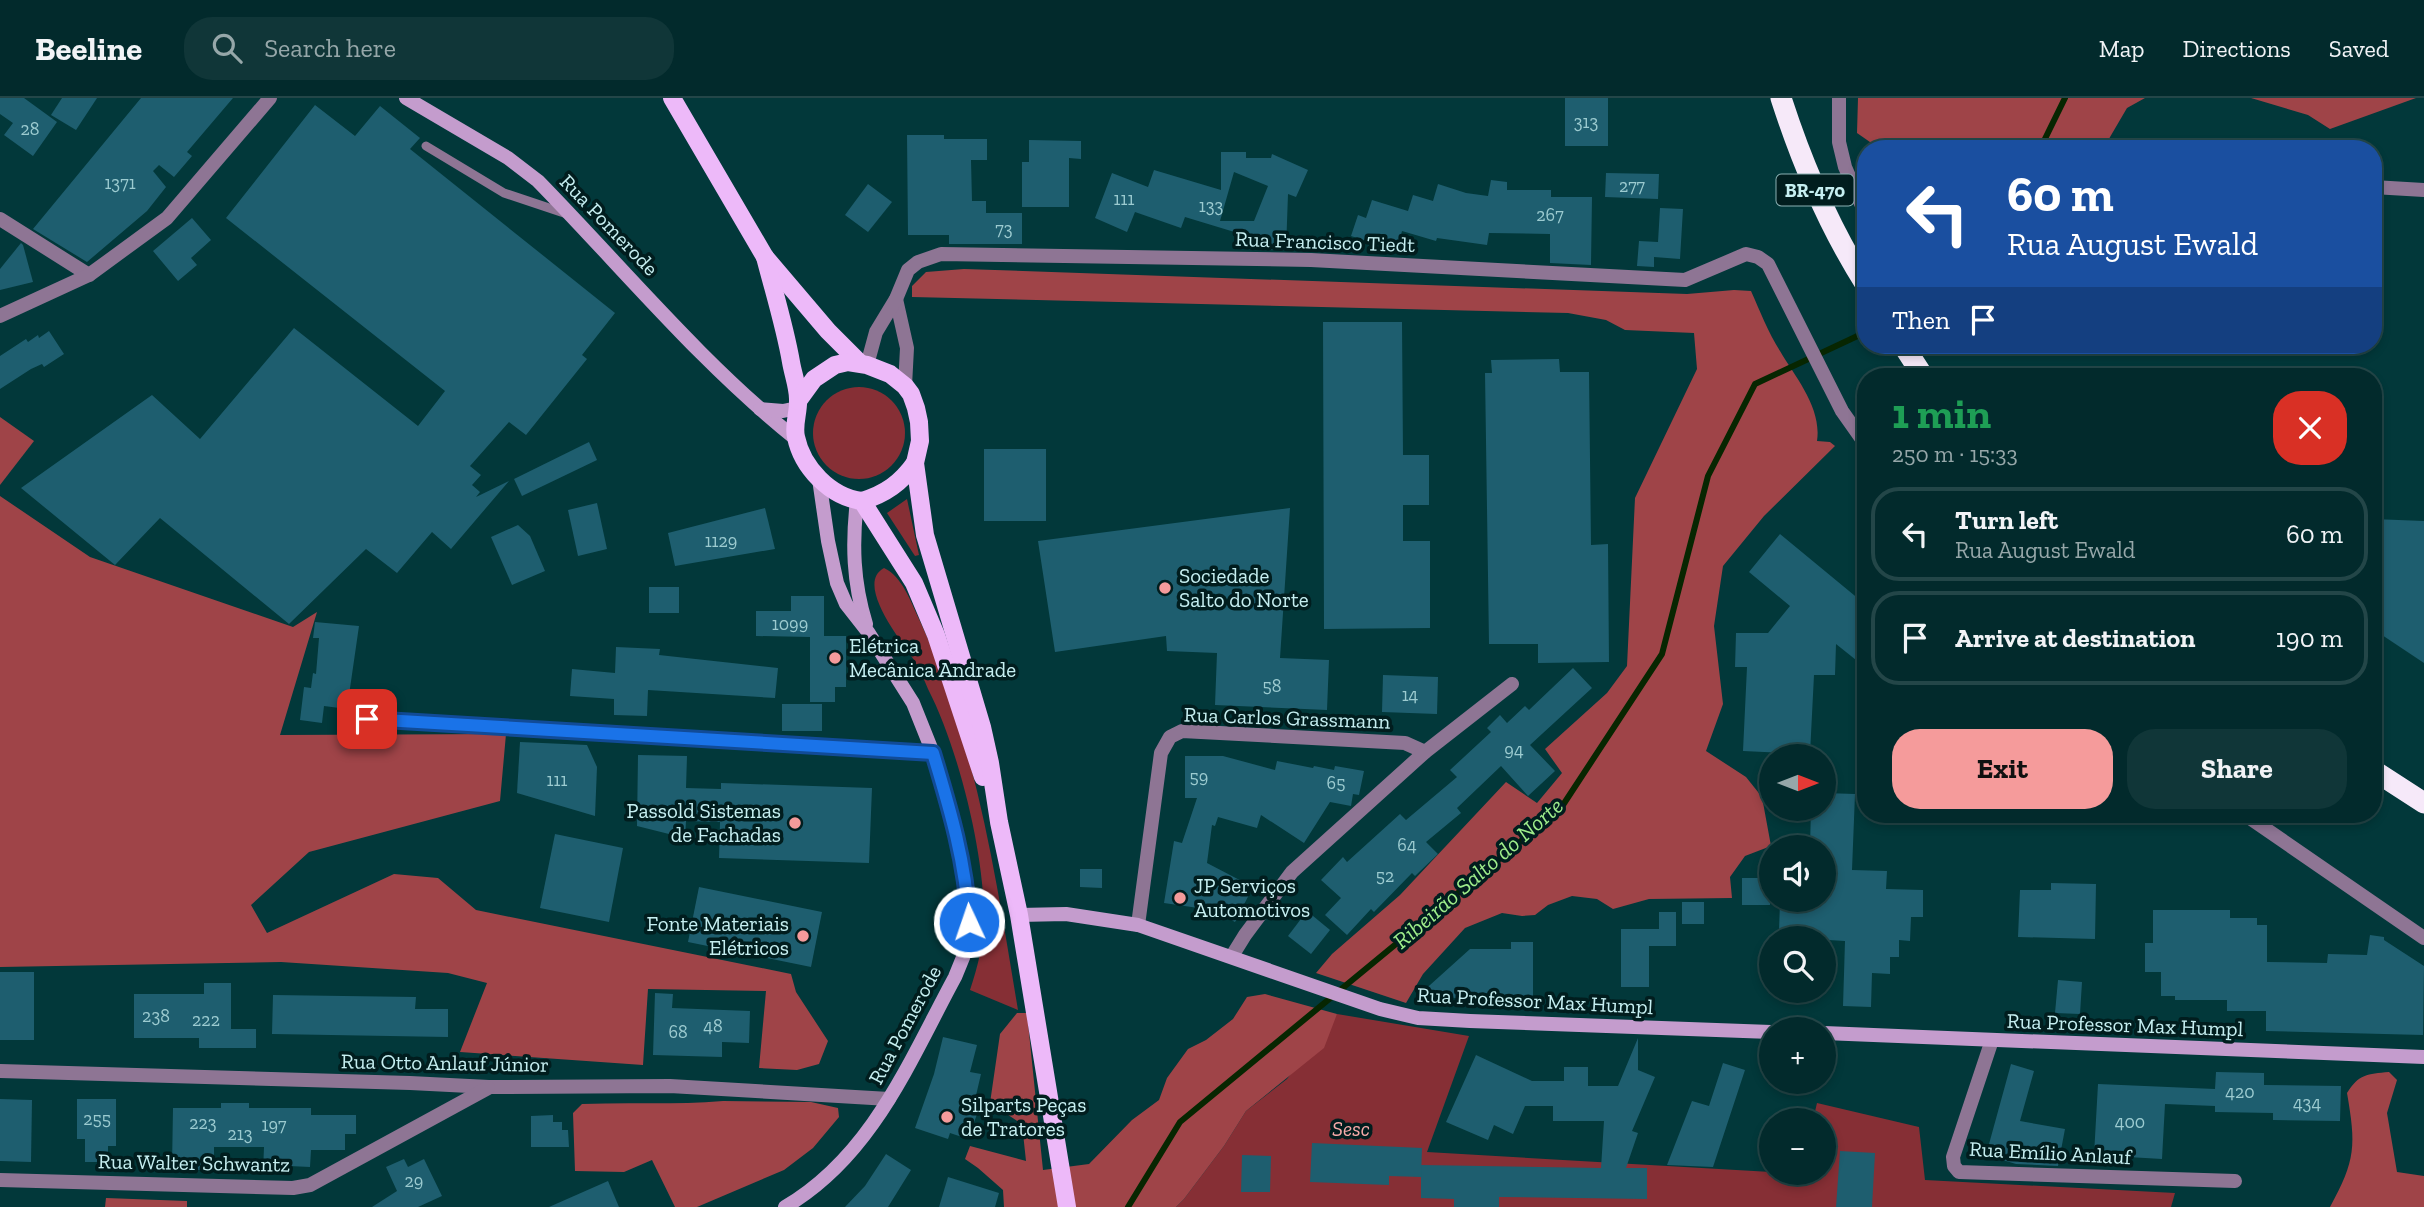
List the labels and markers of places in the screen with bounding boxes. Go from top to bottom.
place label: Sociedade Salto do Norte [1179,563,1309,612]
marker: Sociedade Salto do Norte [1157,580,1173,596]
place label: Elétrica Mecânica Andrade [849,633,1016,682]
marker: Elétrica Mecânica Andrade [827,650,843,666]
pin [337,689,397,749]
place label: Passold Sistemas de Fachadas [626,798,781,847]
marker: Passold Sistemas de Fachadas [787,815,803,831]
place label: JP Serviços Automotivos [1194,873,1310,922]
marker: JP Serviços Automotivos [1172,890,1188,906]
place label: Fonte Materiais Elétricos [646,911,789,960]
marker: Fonte Materiais Elétricos [795,928,811,944]
place label: Silparts Peças de Tratores [961,1092,1086,1141]
marker: Silparts Peças de Tratores [939,1109,955,1125]

